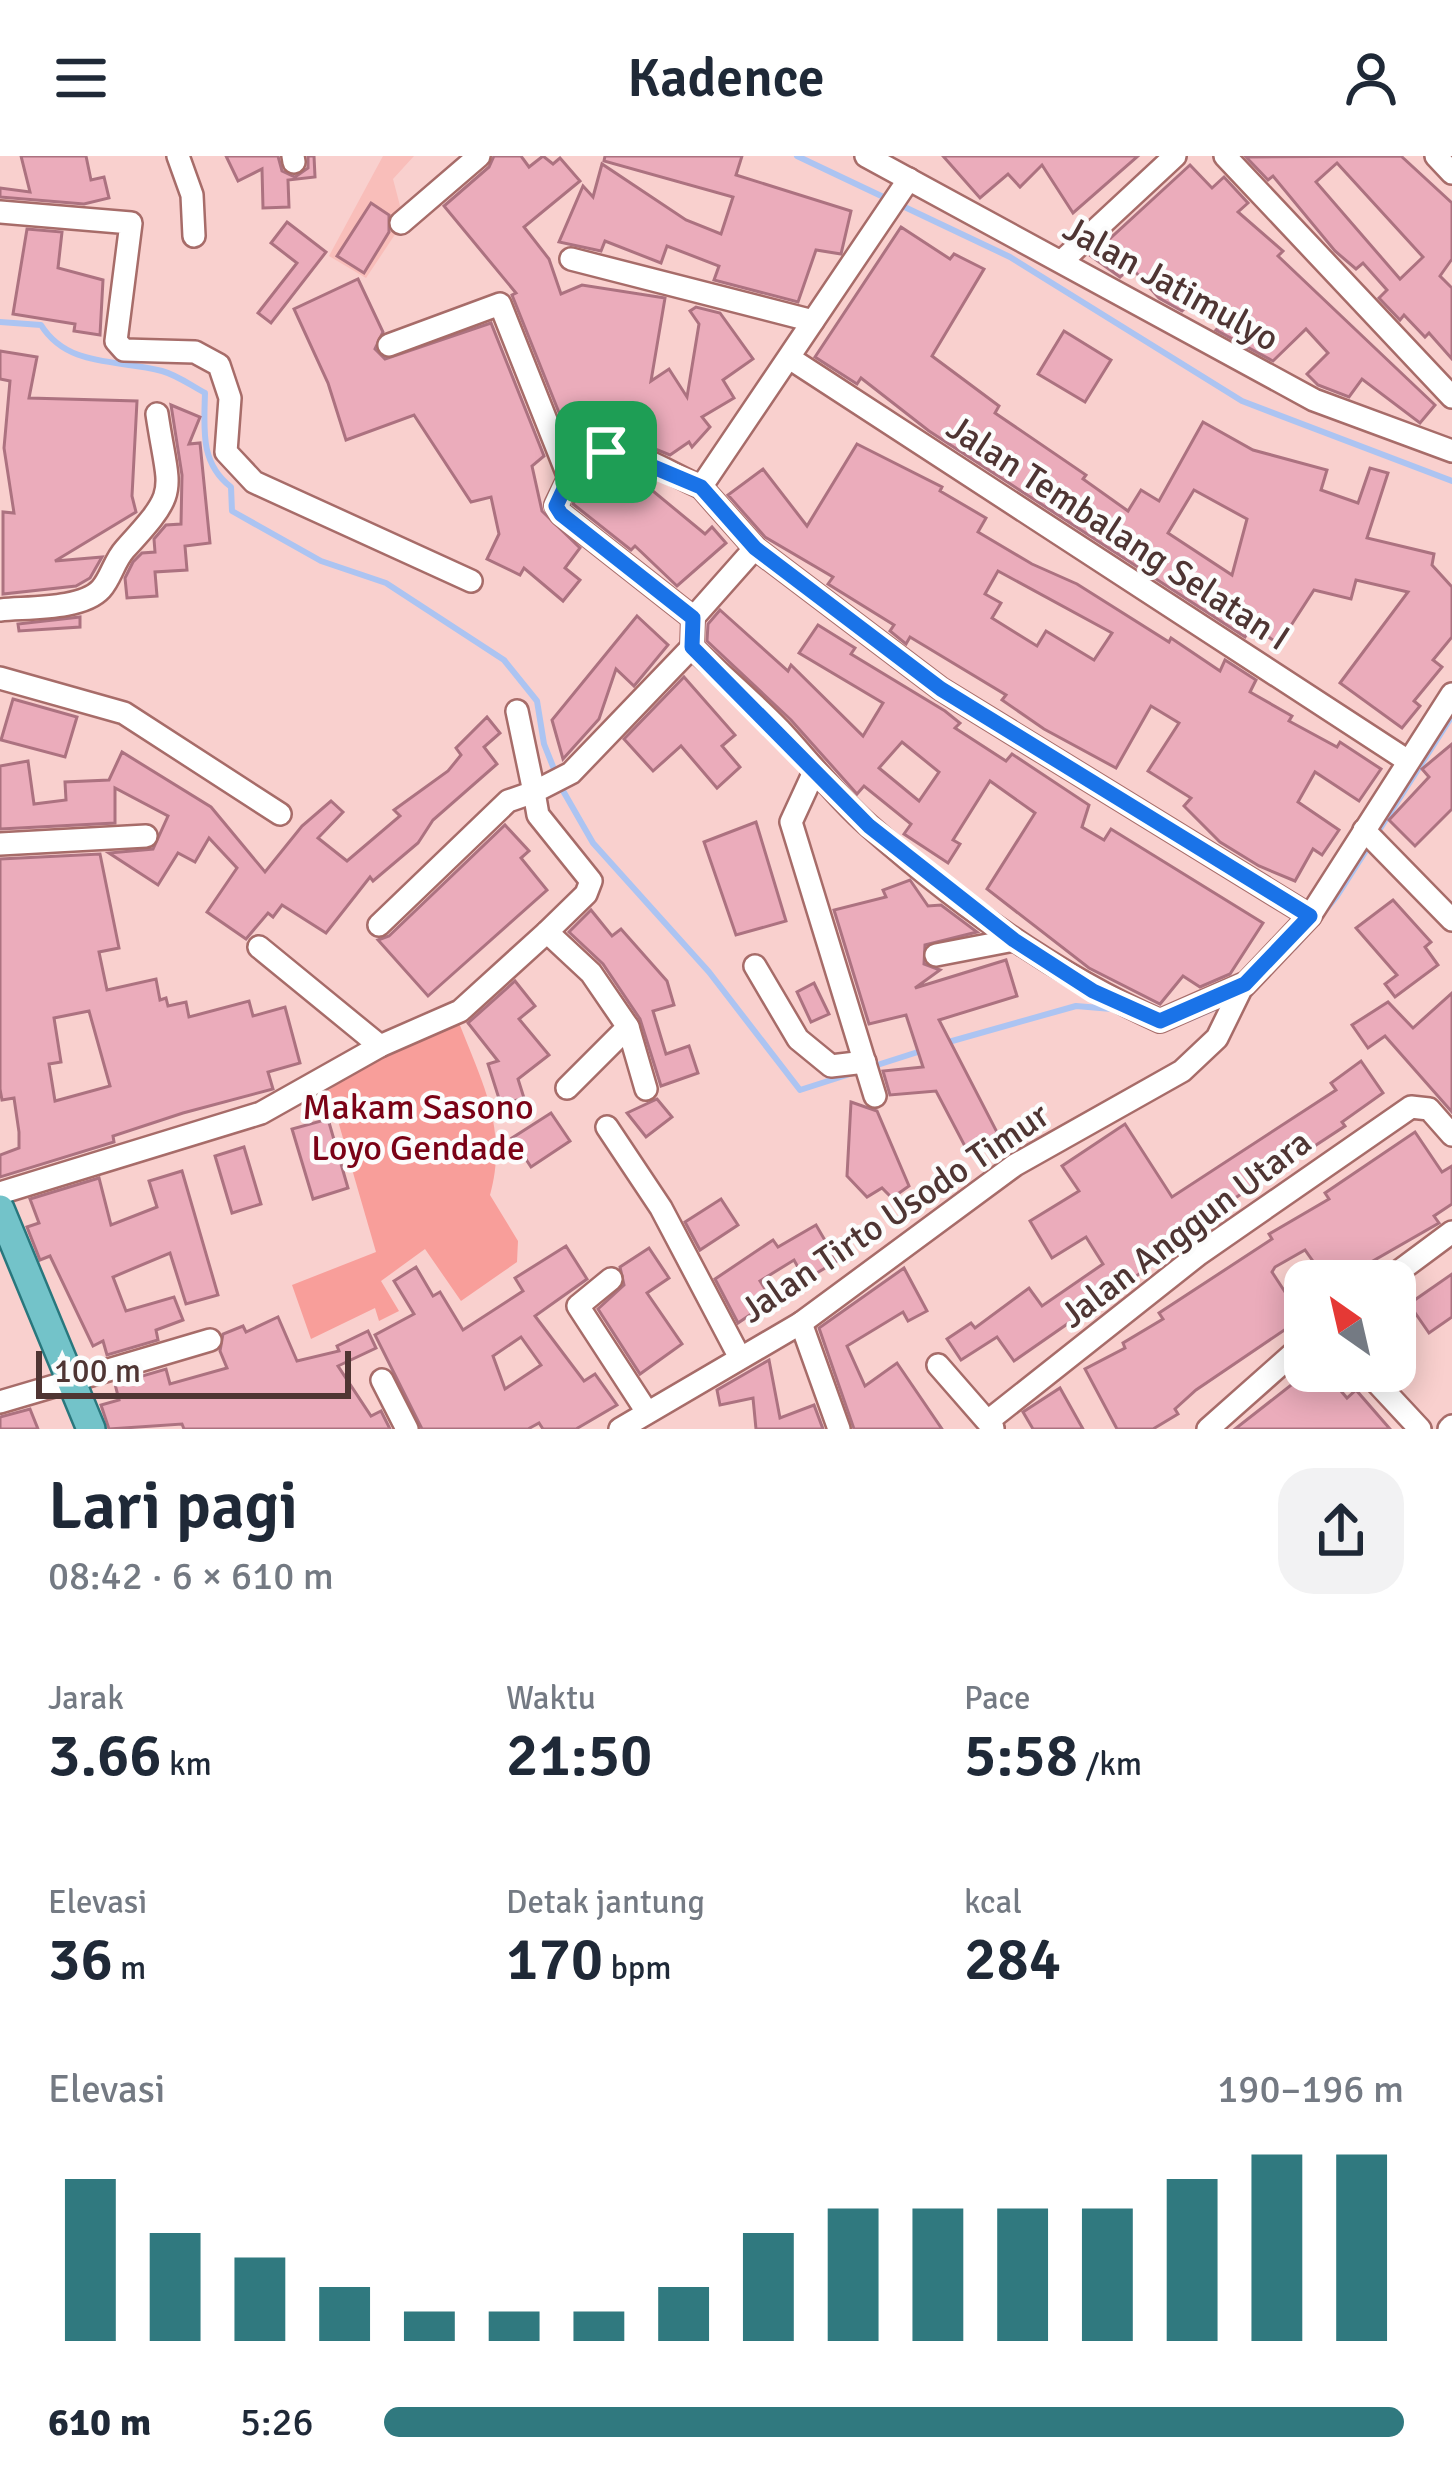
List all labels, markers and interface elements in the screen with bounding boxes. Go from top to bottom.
icon: menu [48,45,114,111]
text: Kadence [627,45,825,112]
icon: person [1338,45,1404,111]
street label: Jalan Jatimulyo [1055,206,1287,362]
pin [555,401,657,503]
street label: Jalan Tembalang Selatan I [938,405,1298,661]
icon: arrive [573,419,639,485]
park label: Makam Sasono Loyo Gendade [302,1085,534,1171]
street label: Jalan Tirto Usodo Timur [732,1093,1059,1333]
street label: Jalan Anggun Utara [1051,1120,1321,1338]
north arrow [1284,1260,1416,1392]
map controls [1284,1260,1416,1392]
scale bar [36,1345,351,1398]
text: 100 m [54,1351,141,1392]
text: Lari pagi [48,1466,298,1547]
button: share [1278,1468,1404,1594]
text: 08:42 · 6 × 610 m [48,1552,334,1600]
text: Jarak [48,1678,124,1719]
text: Waktu [506,1678,596,1719]
text: Pace [964,1678,1030,1719]
text: 3.66 [48,1719,162,1793]
text: 21:50 [506,1719,653,1793]
text: 5:58 [964,1719,1078,1793]
text: km [162,1744,212,1785]
text: /km [1078,1744,1142,1785]
text: Elevasi [48,1882,147,1923]
text: Detak jantung [506,1882,705,1923]
text: kcal [964,1882,1022,1923]
text: 36 [48,1923,113,1997]
text: 170 [506,1923,603,1997]
text: 284 [964,1923,1061,1997]
text: m [113,1948,146,1989]
text: bpm [603,1948,672,1989]
text: Elevasi [48,2065,165,2113]
text: 190–196 m [1217,2065,1404,2113]
text: 610 m [48,2398,151,2446]
text: 5:26 [240,2398,314,2446]

